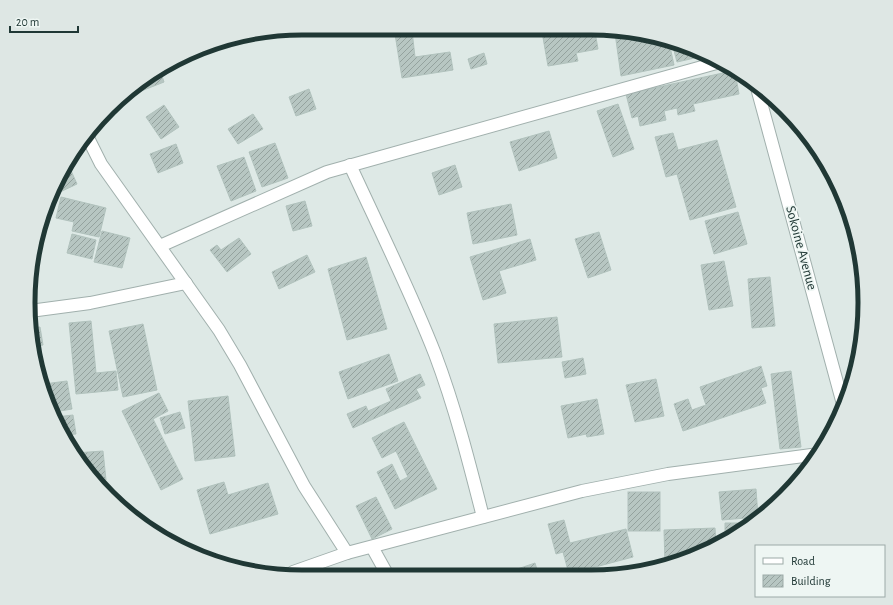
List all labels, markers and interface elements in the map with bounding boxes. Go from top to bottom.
scale bar [10,8,78,34]
text: 20 m [16,16,39,28]
street label: Sokoine Avenue [783,204,819,292]
legend [755,545,885,597]
text: Road [791,555,815,567]
text: Building [791,575,831,587]

